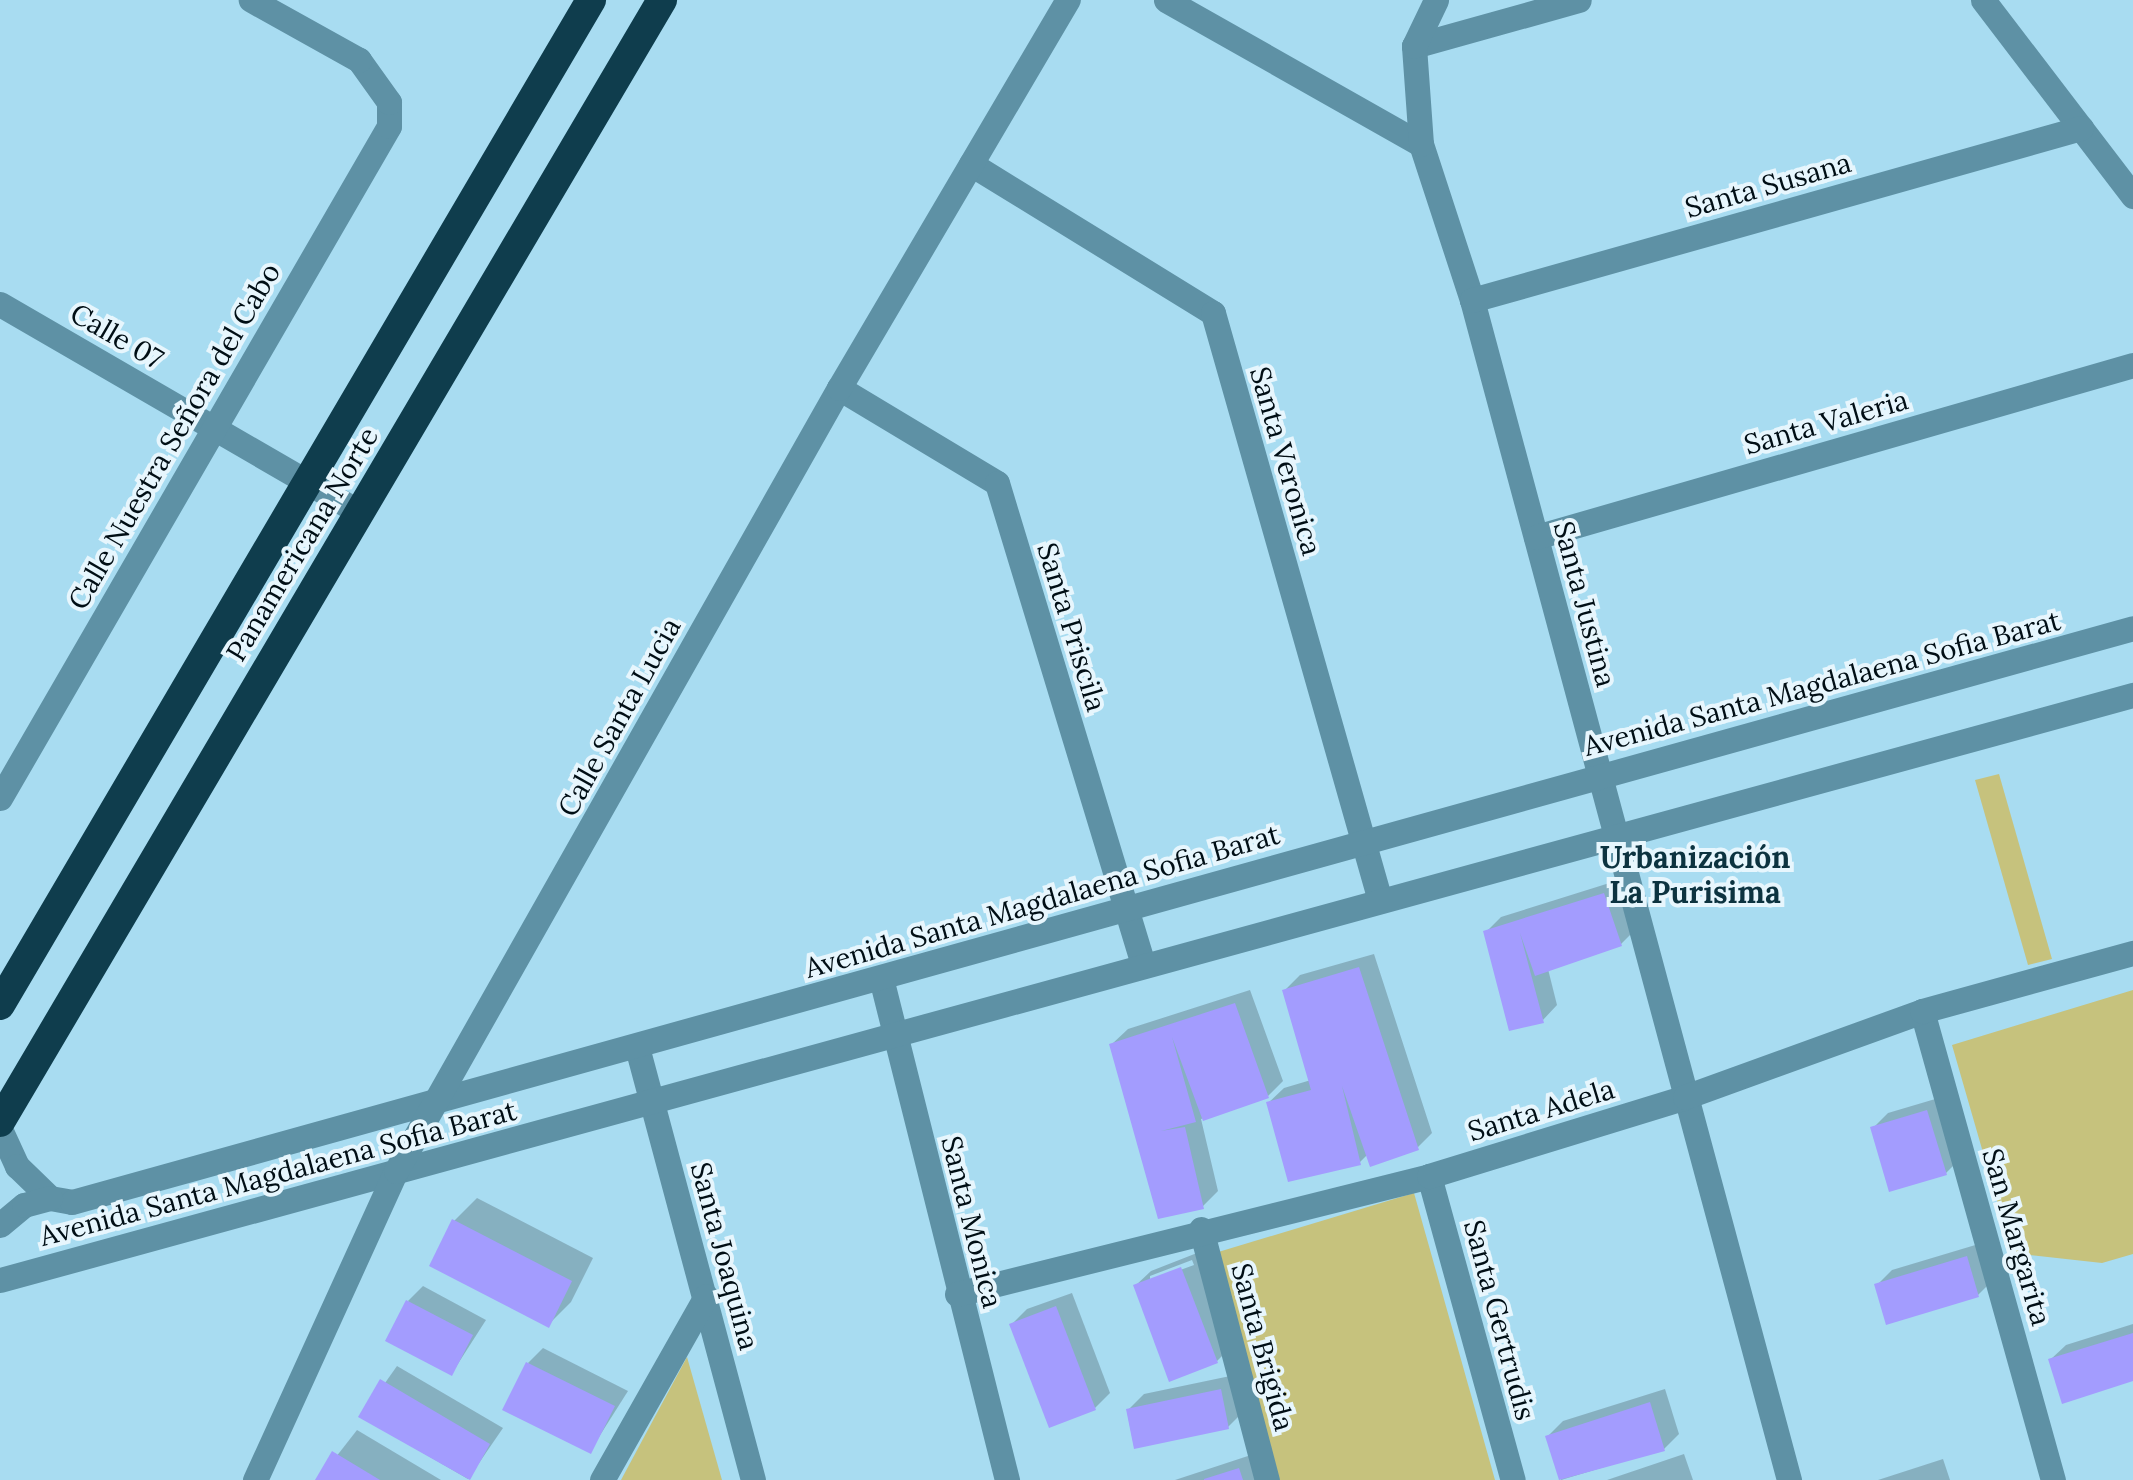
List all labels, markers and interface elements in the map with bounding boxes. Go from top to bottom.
street label: Santa Susana [1681,145,1855,225]
street label: Calle Nuestra Señora del Cabo [61,257,287,615]
street label: Calle 07 [65,296,169,376]
street label: Santa Veronica [1243,363,1329,559]
street label: Santa Valeria [1740,383,1912,461]
street label: Panamericana Norte [219,421,385,667]
street label: Santa Justina [1547,518,1623,690]
street label: Santa Priscila [1030,539,1114,715]
street label: Avenida Santa Magdalaena Sofia Barat [1580,603,2064,763]
street label: Calle Santa Lucia [551,612,687,822]
street label: Avenida Santa Magdalaena Sofia Barat [801,817,1283,985]
district label: Urbanización La Purisima [1600,839,1790,910]
street label: Santa Adela [1464,1072,1618,1148]
street label: Avenida Santa Magdalaena Sofia Barat [36,1093,520,1253]
street label: Santa Monica [934,1133,1010,1311]
street label: San Margarita [1976,1145,2058,1329]
street label: Santa Joaquina [684,1159,766,1353]
street label: Santa Gertrudis [1457,1216,1543,1424]
street label: Santa Brigida [1224,1260,1302,1434]

